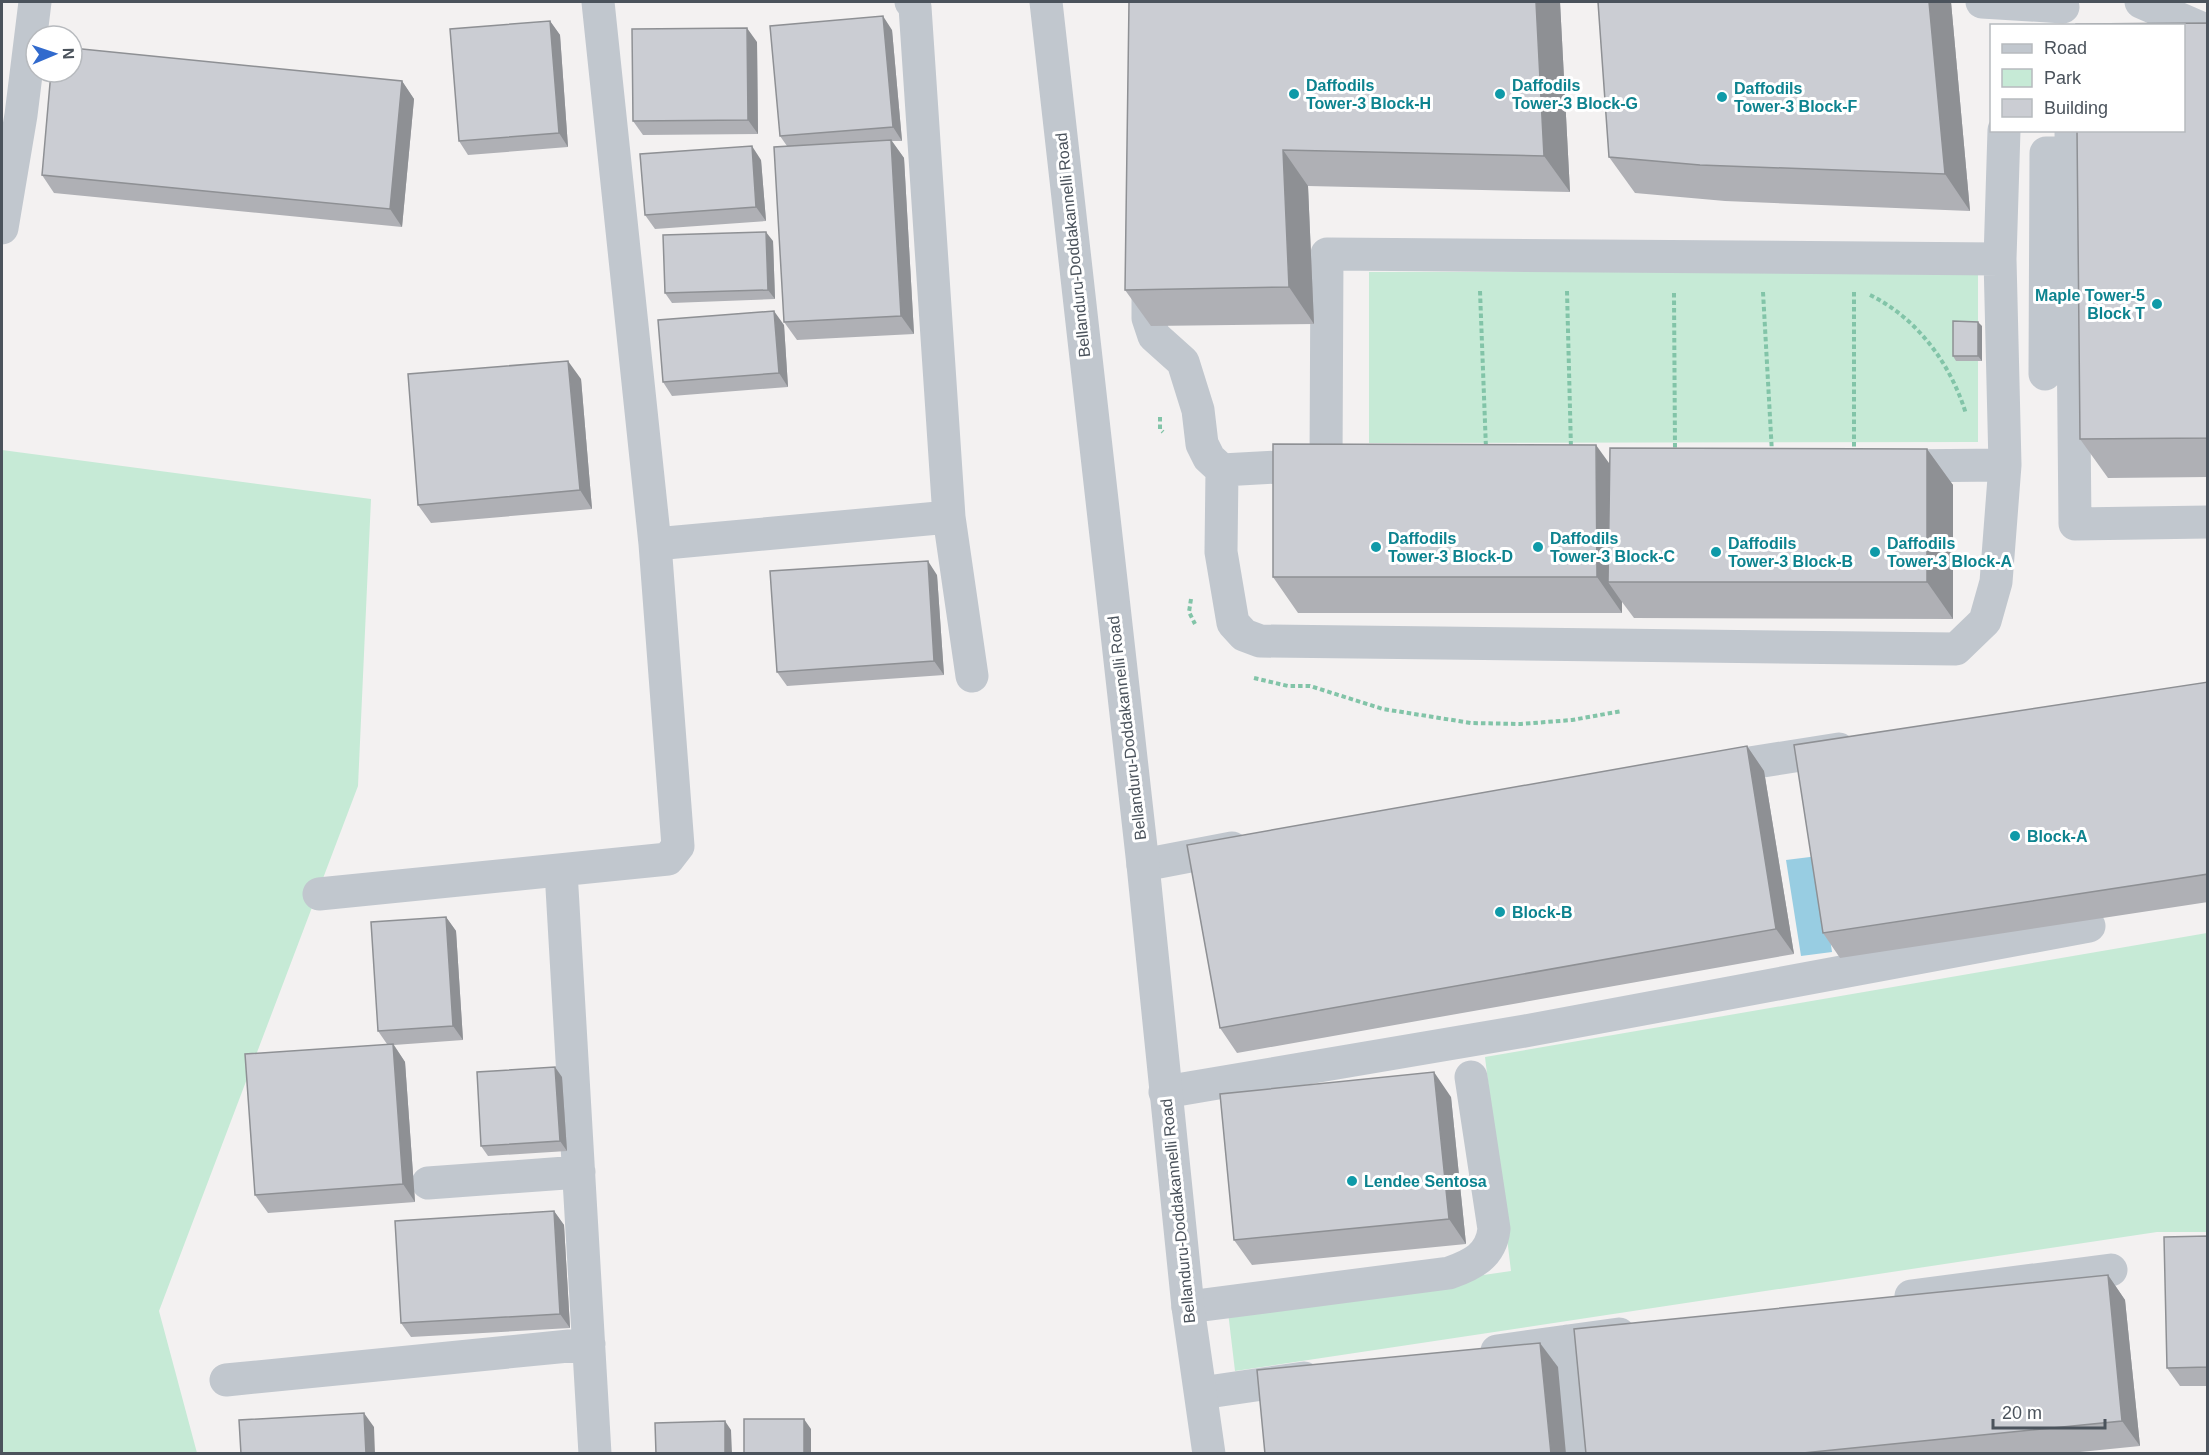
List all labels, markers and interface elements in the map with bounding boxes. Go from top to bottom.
north arrow [24,24,84,84]
legend [1990,24,2185,132]
text: Road [2044,38,2087,58]
text: N [60,47,77,60]
text: Park [2044,68,2082,88]
place label: Daffodils Tower-3 Block-H [1306,77,1431,112]
place label: Daffodils Tower-3 Block-G [1512,77,1638,112]
place label: Daffodils Tower-3 Block-F [1734,80,1858,115]
marker: Daffodils Tower-3 Block-H [1287,87,1301,101]
marker: Daffodils Tower-3 Block-G [1493,87,1507,101]
marker: Daffodils Tower-3 Block-F [1715,90,1729,104]
text: Building [2044,98,2108,118]
street label: Bellanduru-Doddakannelli Road [1053,132,1093,358]
place label: Maple Tower-5 Block T [2035,287,2145,322]
marker: Maple Tower-5 Block T [2150,297,2164,311]
place label: Daffodils Tower-3 Block-D [1388,530,1513,565]
place label: Daffodils Tower-3 Block-C [1550,530,1676,565]
place label: Daffodils Tower-3 Block-B [1728,535,1853,570]
place label: Daffodils Tower-3 Block-A [1887,535,2013,570]
marker: Daffodils Tower-3 Block-D [1369,540,1383,554]
marker: Daffodils Tower-3 Block-C [1531,540,1545,554]
marker: Daffodils Tower-3 Block-B [1709,545,1723,559]
marker: Daffodils Tower-3 Block-A [1868,545,1882,559]
street label: Bellanduru-Doddakannelli Road [1105,615,1149,841]
place label: Block-A [2027,828,2088,845]
marker: Block-A [2008,829,2022,843]
place label: Block-B [1512,904,1572,921]
marker: Block-B [1493,905,1507,919]
street label: Bellanduru-Doddakannelli Road [1158,1098,1198,1324]
place label: Lendee Sentosa [1364,1173,1487,1190]
marker: Lendee Sentosa [1345,1174,1359,1188]
scale bar [1993,1392,2106,1430]
text: 20 m [2002,1403,2042,1423]

